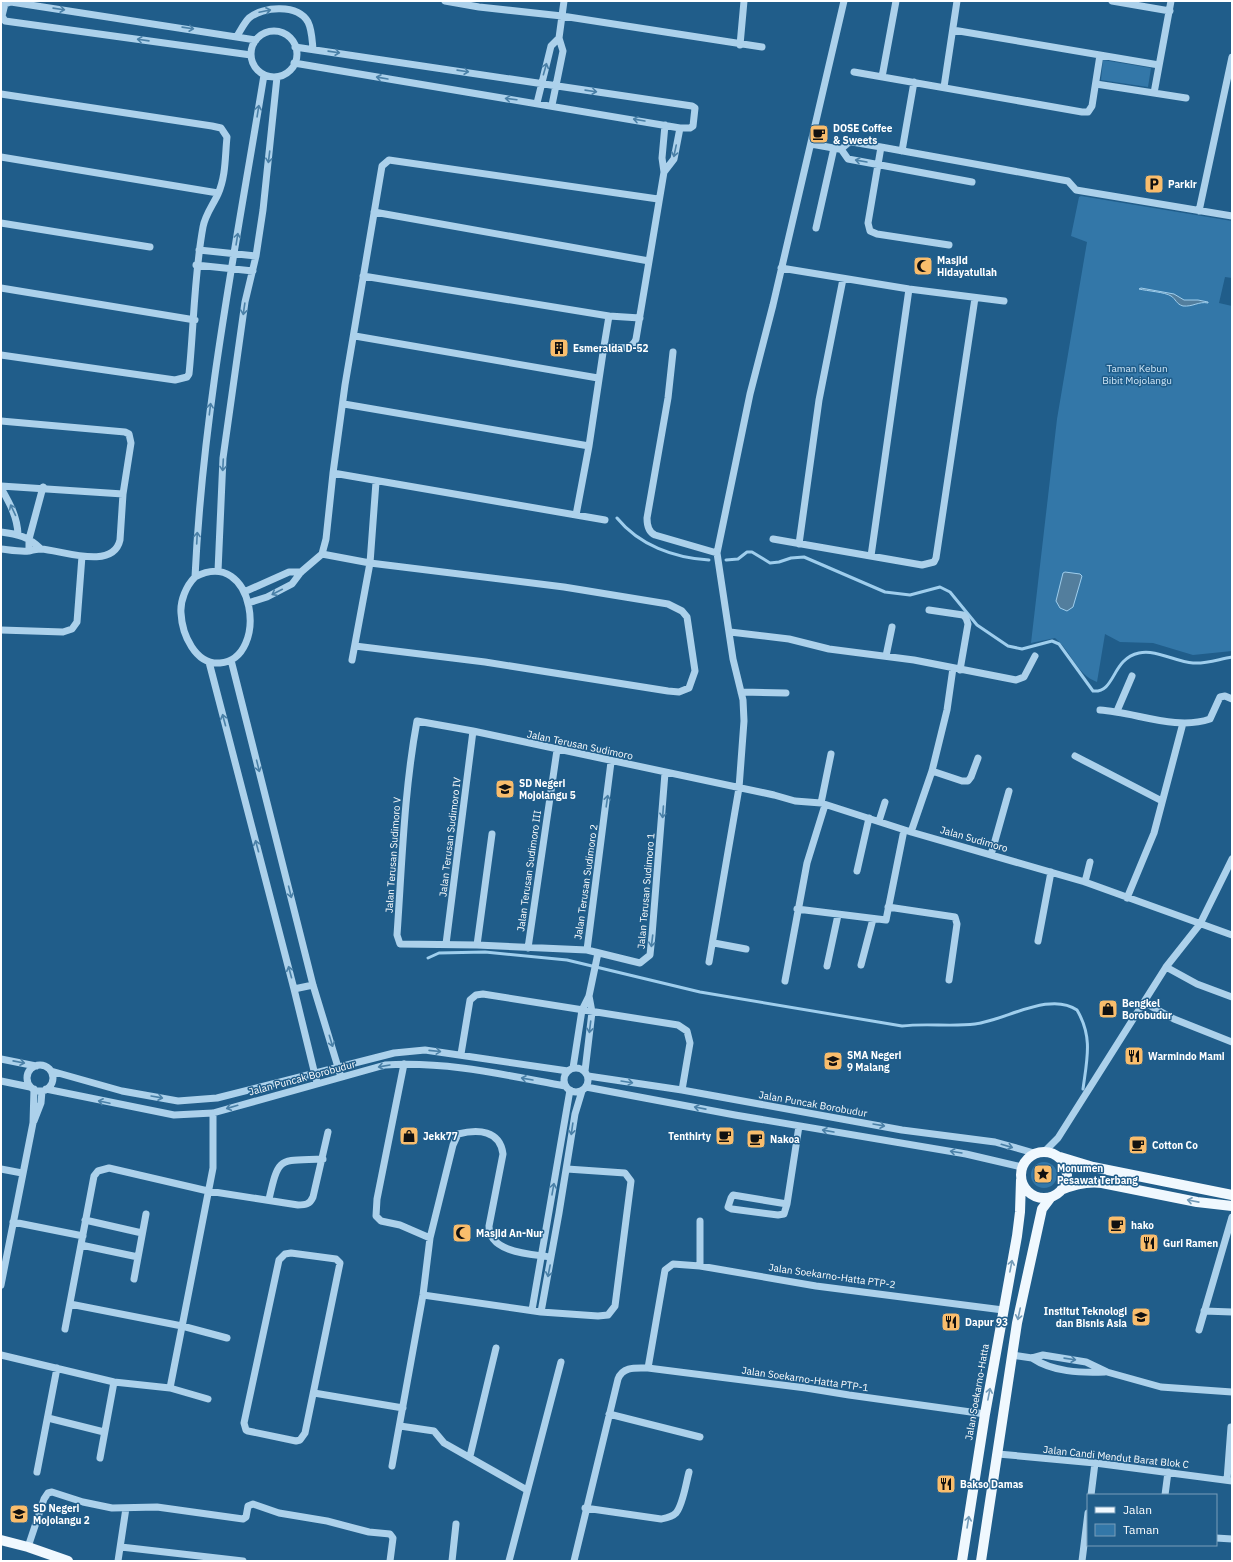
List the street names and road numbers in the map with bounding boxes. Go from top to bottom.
street label: Jalan Terusan Sudimoro [526,727,635,763]
street label: Jalan Terusan Sudimoro IV [436,776,464,898]
street label: Jalan Terusan Sudimoro V [382,796,404,914]
street label: Jalan Terusan Sudimoro III [514,809,544,933]
street label: Jalan Terusan Sudimoro 2 [571,823,601,941]
street label: Jalan Sudimoro [939,823,1010,855]
street label: Jalan Terusan Sudimoro 1 [634,832,658,950]
street label: Jalan Puncak Borobudur [247,1057,357,1099]
street label: Jalan Puncak Borobudur [758,1088,869,1120]
street label: Jalan Soekarno-Hatta PTP-2 [768,1261,896,1291]
street label: Jalan Soekarno-Hatta [962,1342,992,1441]
street label: Jalan Soekarno-Hatta PTP-1 [741,1364,869,1394]
street label: Jalan Candi Mendut Barat Blok C [1042,1443,1190,1471]

